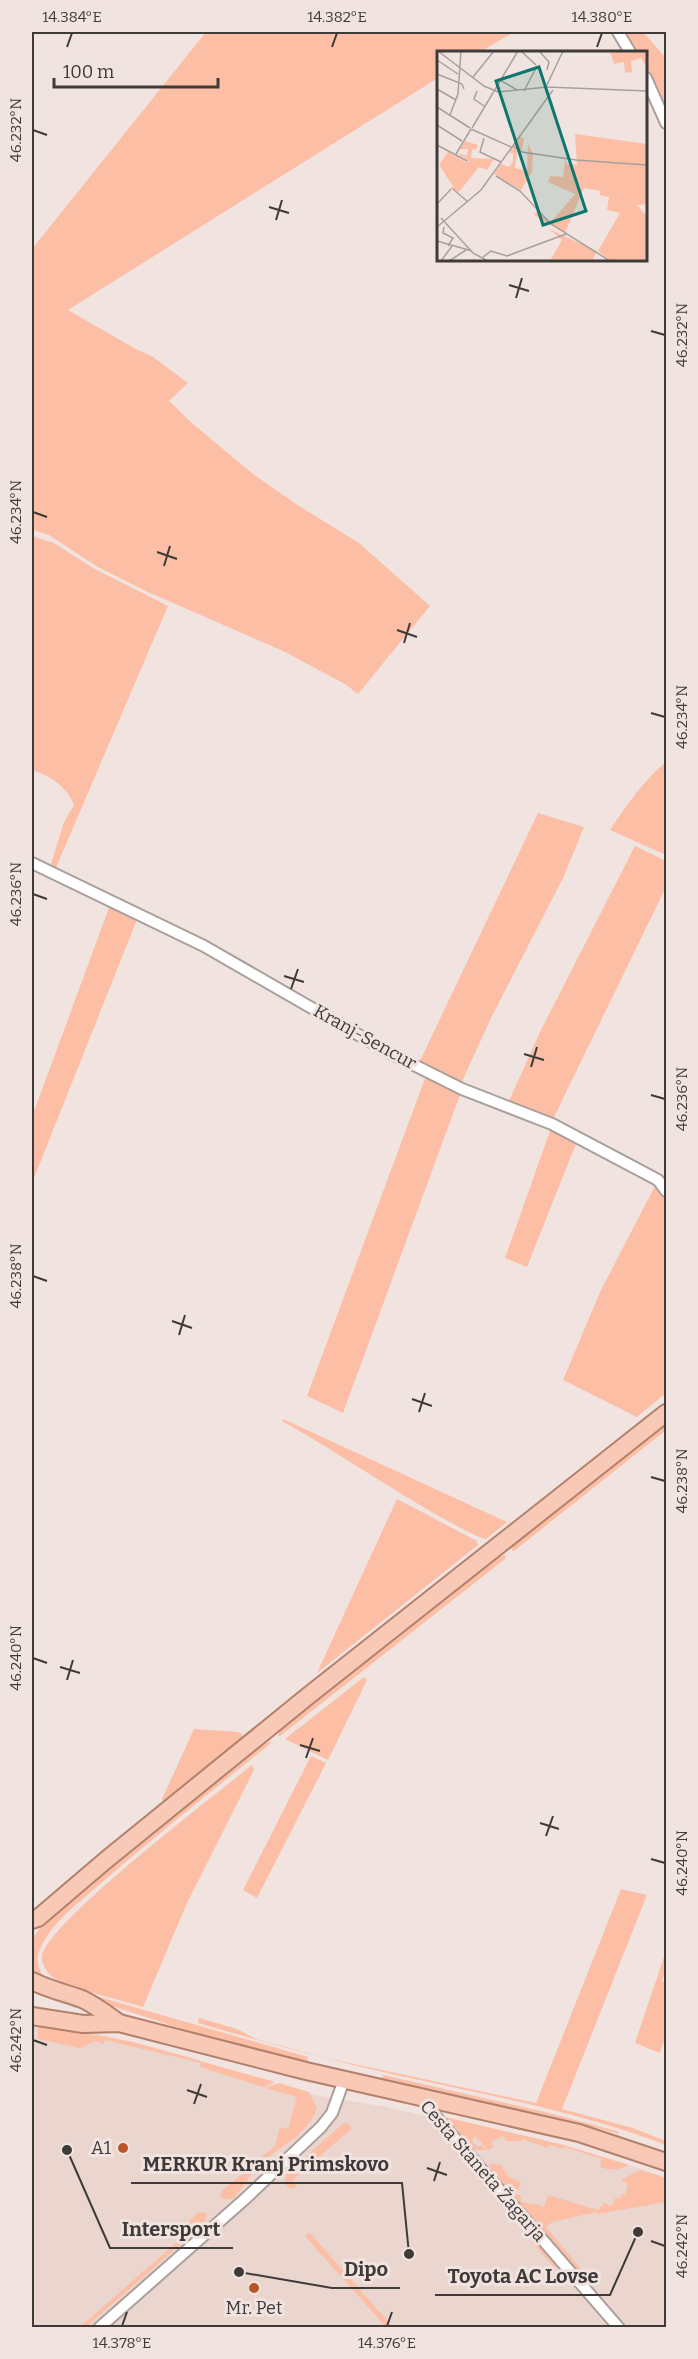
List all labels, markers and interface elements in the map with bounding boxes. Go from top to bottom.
text: 14.384°E [42,8,102,26]
text: 14.382°E [307,8,367,26]
text: 14.380°E [572,8,632,26]
scale bar [54,51,218,89]
inset map [437,51,647,261]
text: 100 m [63,61,114,83]
text: 46.232°N [7,98,25,162]
text: 46.232°N [673,303,691,367]
text: 46.234°N [7,480,25,544]
text: 46.234°N [673,685,691,749]
text: 46.236°N [7,862,25,926]
street label: Kranj-Sencur [310,1000,420,1074]
text: 46.236°N [673,1067,691,1131]
text: 46.238°N [7,1243,25,1309]
text: 46.238°N [673,1448,691,1514]
text: 46.240°N [7,1625,25,1691]
text: 46.240°N [673,1830,691,1896]
text: 46.242°N [7,2008,25,2072]
street label: Cesta Staneta Žagarja [415,2096,551,2246]
place label: A1 [91,2137,112,2159]
marker: A1 [116,2141,130,2155]
callout: MERKUR Kranj Primskovo [131,2145,402,2183]
text: MERKUR Kranj Primskovo [143,2152,389,2176]
callout: Intersport [110,2210,233,2248]
text: 46.242°N [673,2214,691,2278]
text: Intersport [122,2217,220,2241]
callout: Dipo [332,2250,400,2288]
text: Dipo [344,2257,388,2281]
callout: Toyota AC Lovse [435,2257,610,2295]
text: Toyota AC Lovse [447,2264,599,2288]
marker: Mr. Pet [247,2281,261,2295]
place label: Mr. Pet [226,2297,283,2319]
text: 14.378°E [93,2334,151,2352]
text: 14.376°E [358,2334,416,2352]

